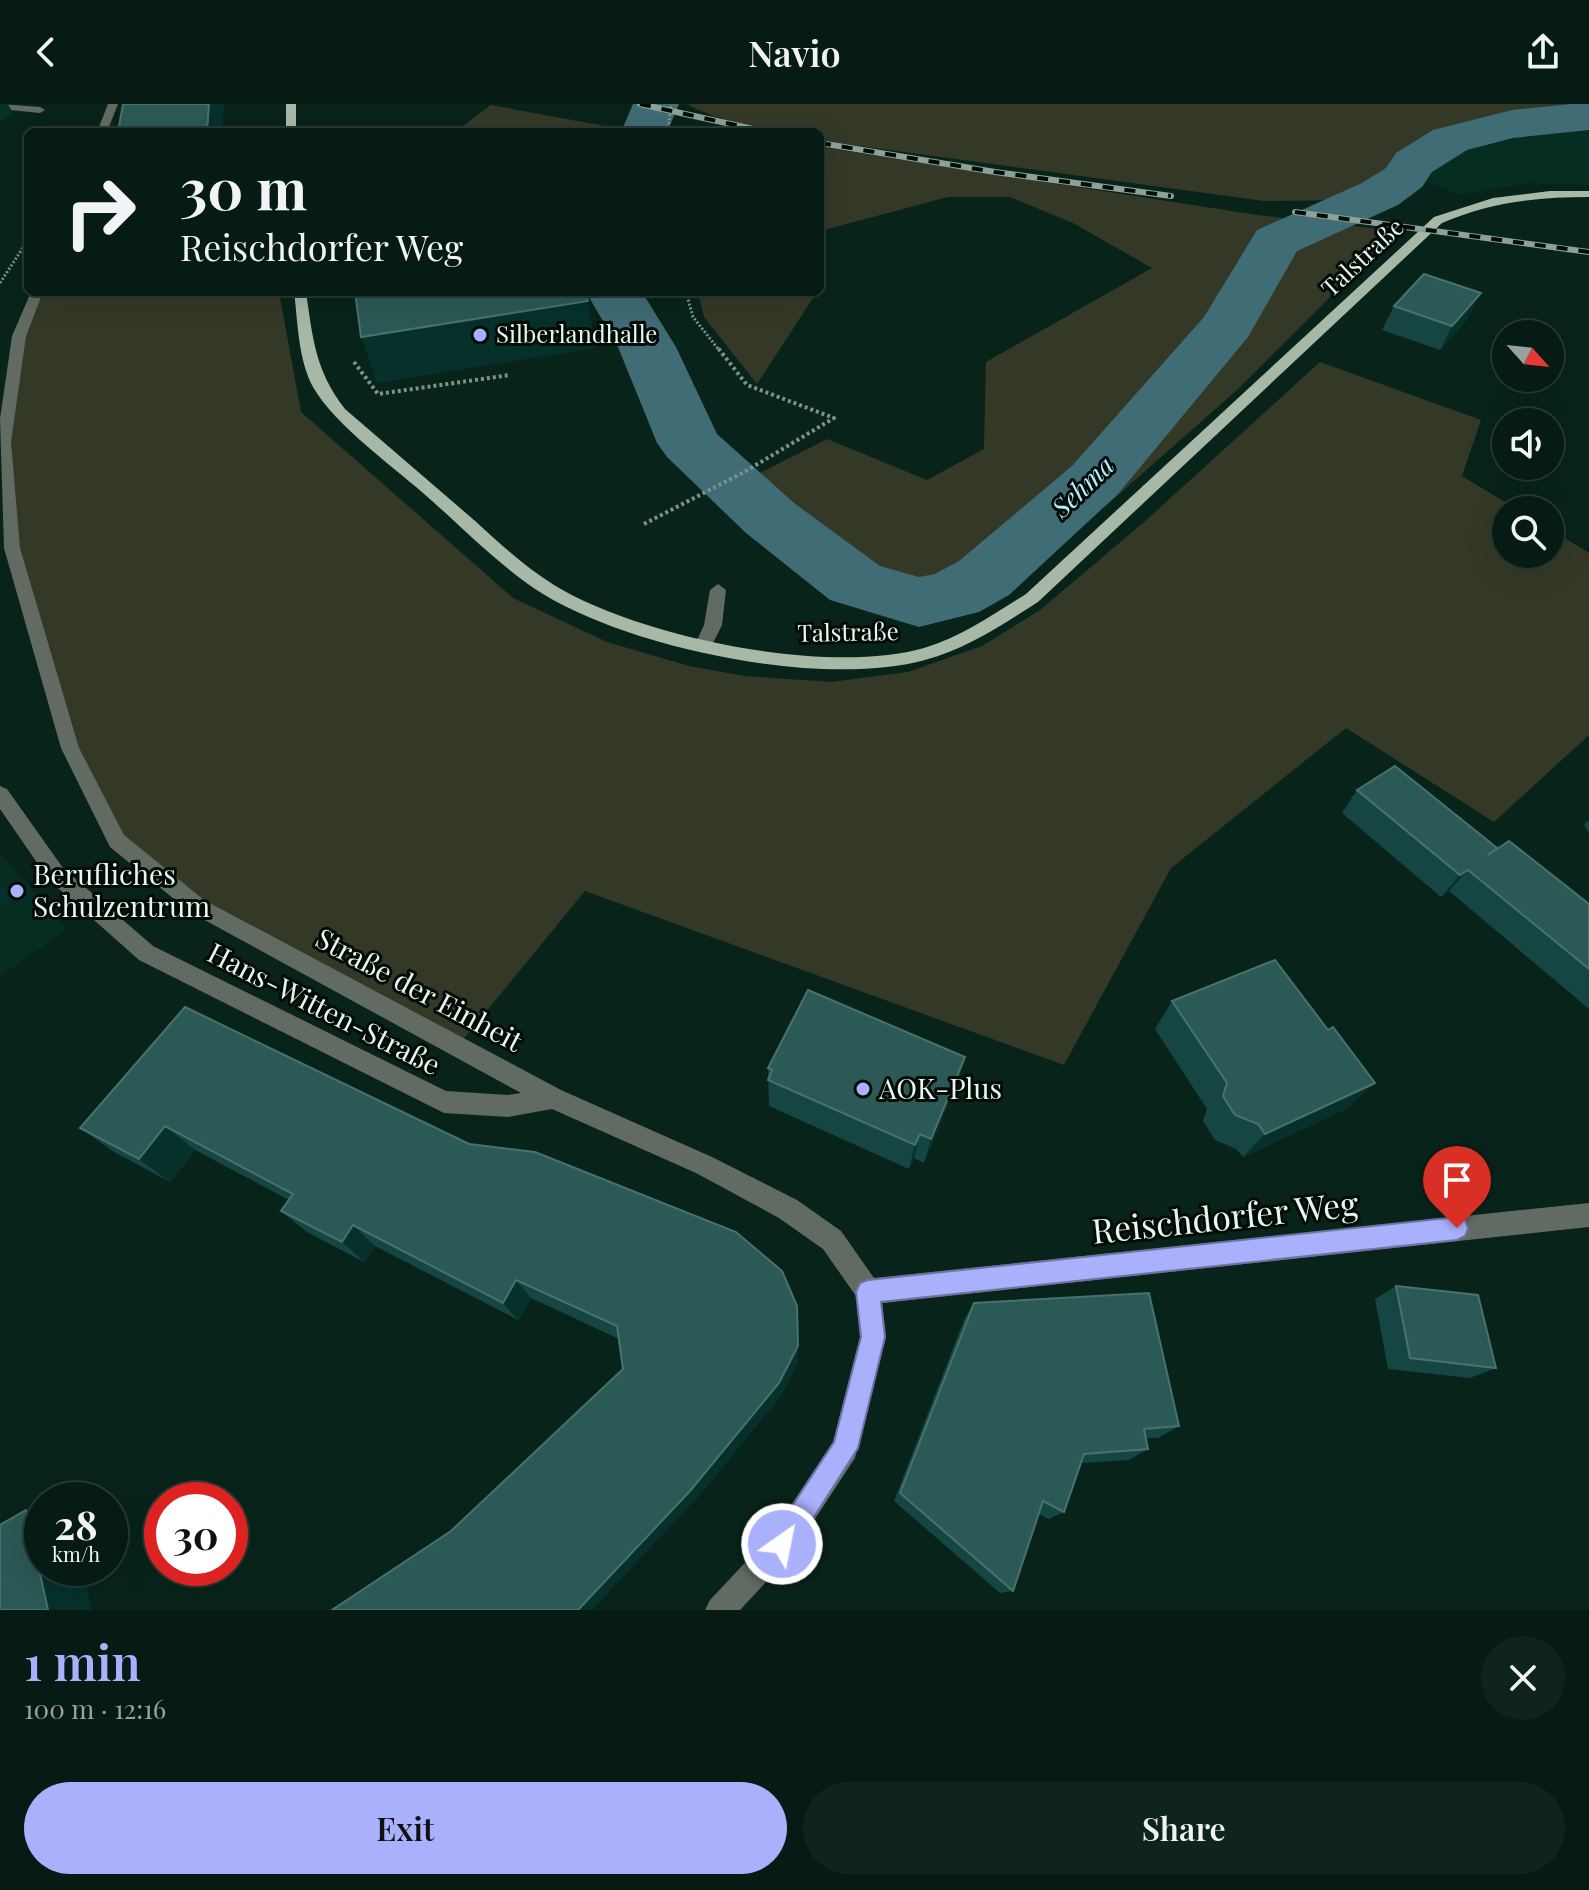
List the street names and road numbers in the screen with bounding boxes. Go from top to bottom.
street label: Talstraße [1314,210,1410,303]
street label: Talstraße [797,614,899,648]
street label: Straße der Einheit [310,919,530,1059]
street label: Hans-Witten-Straße [202,933,447,1082]
street label: Reischdorfer Weg [1089,1179,1360,1253]

